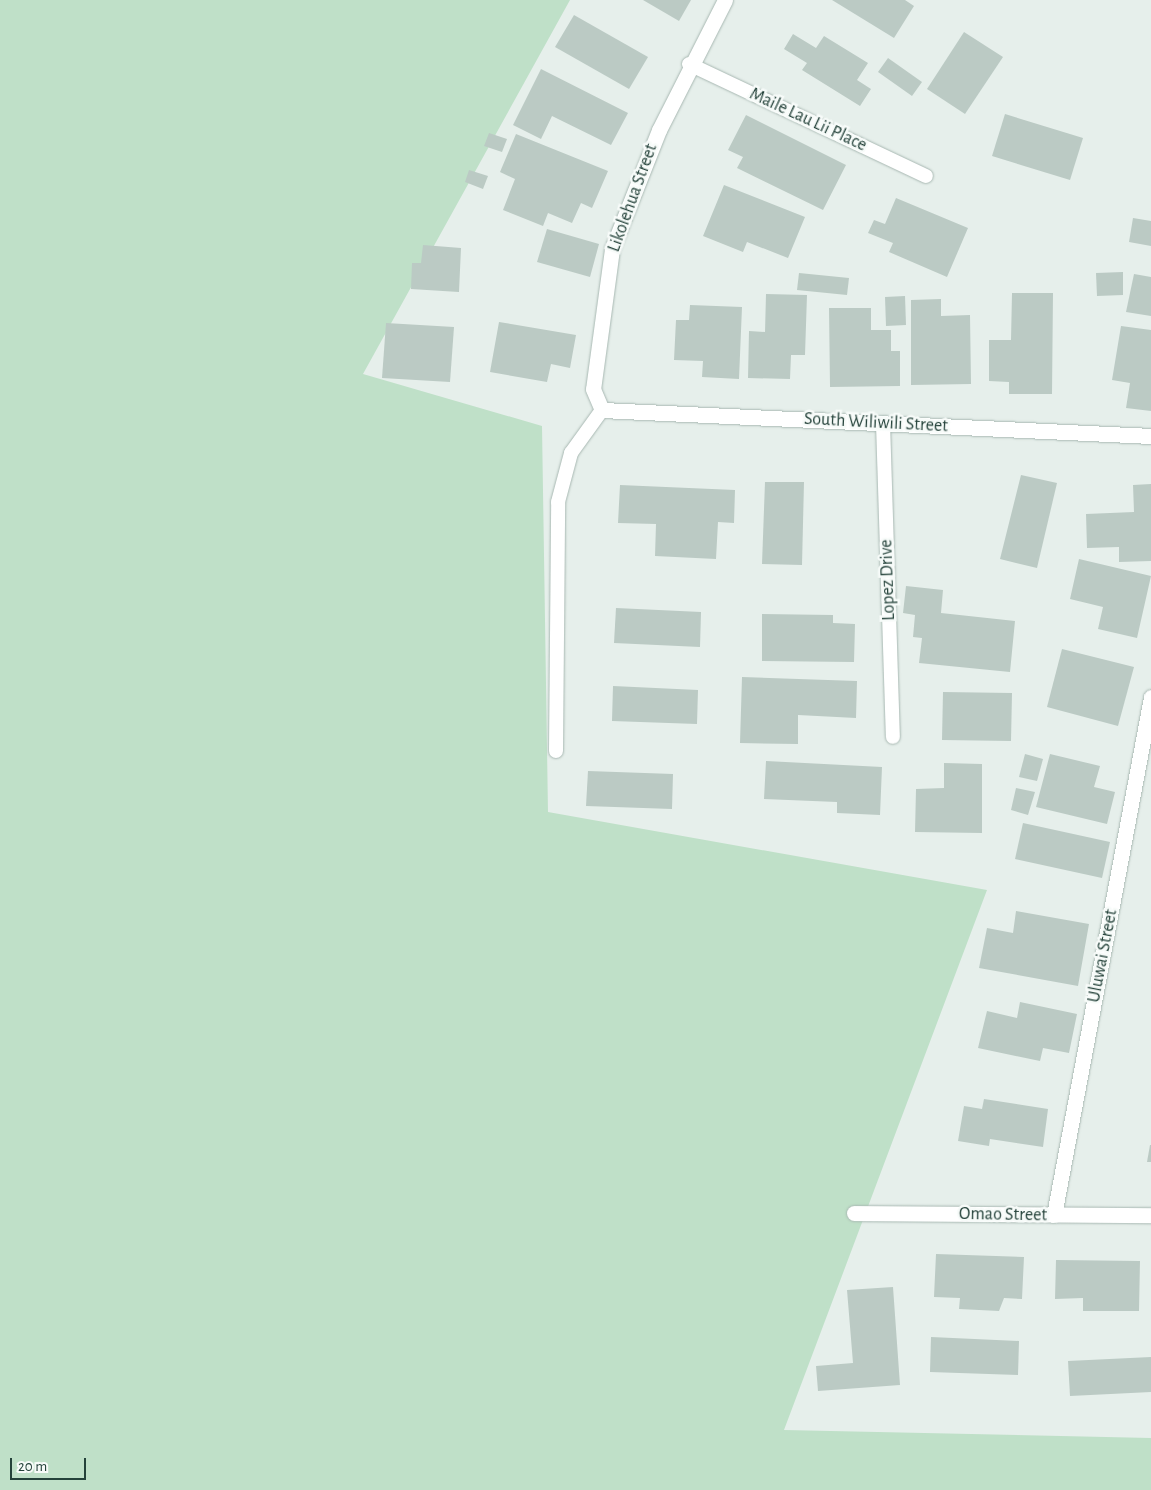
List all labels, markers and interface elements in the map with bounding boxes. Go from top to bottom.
street label: Maile Lau Lii Place [746,83,870,157]
street label: Likolehua Street [603,141,663,255]
street label: South Wiliwili Street [803,408,949,438]
street label: Lopez Drive [876,539,900,621]
street label: Uluwai Street [1083,908,1123,1004]
street label: Omao Street [959,1203,1047,1227]
scale bar [12,1448,89,1480]
text: 20 m [18,1459,47,1474]

